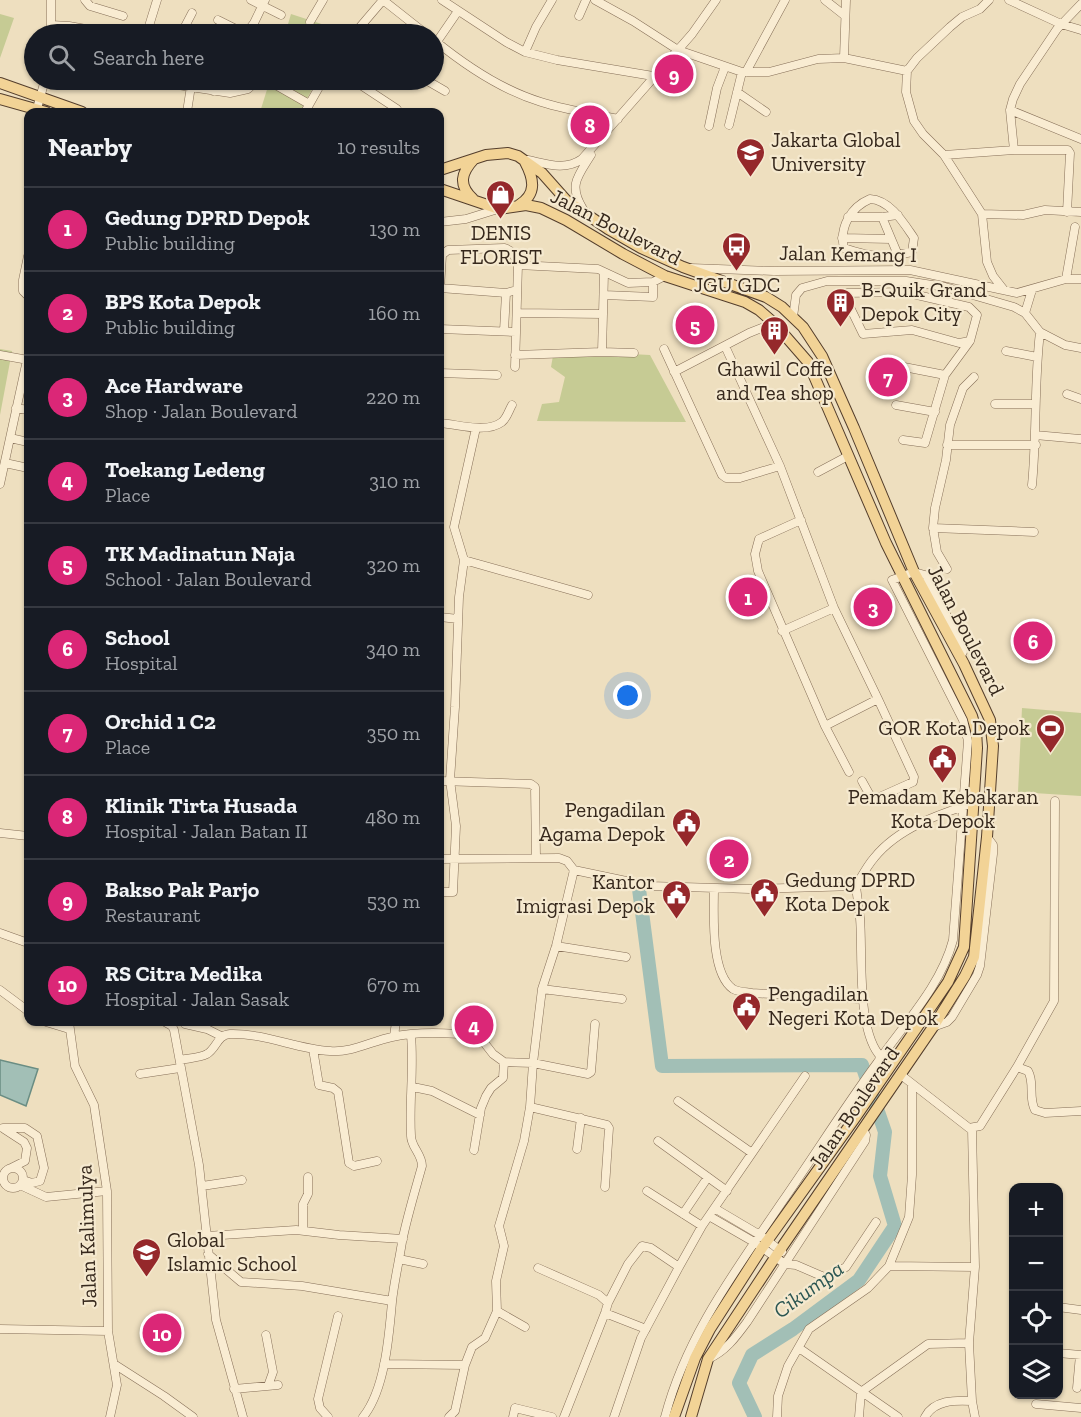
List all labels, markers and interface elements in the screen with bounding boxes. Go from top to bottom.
search box [24,24,444,90]
icon: search [45,41,78,74]
text: Search here [93,44,204,71]
pin: 9 [654,52,694,97]
pin: 8 [570,102,610,148]
place label: Jakarta Global University [771,127,901,176]
text: Nearby [48,131,132,163]
text: 10 results [337,135,420,159]
school or university icon: Jakarta Global University [734,136,766,178]
shop icon: DENIS FLORIST [485,178,517,220]
street label: Jalan Boulevard [547,183,686,270]
text: Gedung DPRD Depok [105,204,310,231]
text: 1 [63,217,72,241]
text: 130 m [369,217,420,241]
place label: DENIS FLORIST [460,220,542,269]
bus stop icon: JGU GDC [721,230,753,272]
text: Public building [105,231,235,255]
street label: Jalan Kemang I [779,240,917,267]
place label: JGU GDC [694,272,780,297]
place label: B-Quik Grand Depok City [861,277,987,326]
building icon: B-Quik Grand Depok City [824,286,856,328]
text: BPS Kota Depok [105,288,261,315]
text: 2 [62,301,73,325]
text: 160 m [368,301,420,325]
pin: 5 [676,302,714,348]
building icon: Ghawil Coffe and Tea shop [759,314,791,356]
text: Public building [105,315,235,339]
pin: 7 [868,354,908,400]
place label: Ghawil Coffe and Tea shop [716,356,834,405]
text: Ace Hardware [105,372,243,399]
text: 3 [62,385,73,409]
text: 220 m [366,385,420,409]
text: Shop · Jalan Boulevard [105,399,298,423]
text: Toekang Ledeng [105,456,265,483]
text: 4 [62,469,73,493]
text: 310 m [369,469,420,493]
text: Place [105,483,150,507]
text: TK Madinatun Naja [105,540,295,567]
text: 5 [62,553,73,577]
text: 320 m [367,553,420,577]
street label: Jalan Boulevard [923,560,1010,700]
text: School · Jalan Boulevard [105,567,311,591]
pin: 1 [728,574,768,620]
pin: 3 [854,584,892,630]
pin: 6 [1014,618,1052,664]
text: School [105,624,170,651]
text: 6 [62,637,73,661]
text: 340 m [366,637,420,661]
text: Hospital [105,651,178,675]
your location [613,681,642,710]
text: Orchid 1 C2 [105,708,216,735]
sports icon: GOR Kota Depok [1035,712,1067,754]
place label: GOR Kota Depok [878,715,1030,740]
text: 7 [63,721,72,745]
text: 350 m [367,721,420,745]
text: Place [105,735,150,759]
public building icon: Pemadam Kebakaran Kota Depok [927,742,959,784]
place label: Pemadam Kebakaran Kota Depok [848,784,1038,833]
text: Klinik Tirta Husada [105,792,297,819]
place label: Pengadilan Agama Depok [539,797,665,846]
text: 8 [62,805,73,829]
text: 480 m [365,805,420,829]
public building icon: Pengadilan Agama Depok [670,806,702,848]
text: Hospital · Jalan Batan II [105,819,308,843]
pin: 2 [710,836,748,882]
place label: Gedung DPRD Kota Depok [785,867,915,916]
place label: Kantor Imigrasi Depok [516,869,655,918]
text: Bakso Pak Parjo [105,876,259,903]
public building icon: Gedung DPRD Kota Depok [748,876,780,918]
public building icon: Kantor Imigrasi Depok [660,878,692,920]
text: 9 [62,889,73,913]
text: 530 m [367,889,420,913]
text: Restaurant [105,903,201,927]
text: RS Citra Medika [105,960,262,987]
text: 10 [58,973,77,997]
text: 670 m [367,973,420,997]
place label: Pengadilan Negeri Kota Depok [768,981,938,1030]
text: Hospital · Jalan Sasak [105,987,289,1011]
public building icon: Pengadilan Negeri Kota Depok [731,990,763,1032]
pin: 4 [454,1002,494,1048]
street label: Jalan Boulevard [803,1041,904,1174]
street label: Jalan Kalimulya [72,1164,101,1308]
map controls [1009,1183,1063,1399]
button: + [1009,1183,1063,1237]
place label: Global Islamic School [167,1227,297,1276]
school or university icon: Global Islamic School [130,1236,162,1278]
button: − [1009,1237,1063,1291]
water label: Cikumpa [768,1255,849,1324]
button: locate [1009,1291,1063,1345]
pin: 10 [142,1310,182,1356]
button: layers [1009,1345,1063,1399]

